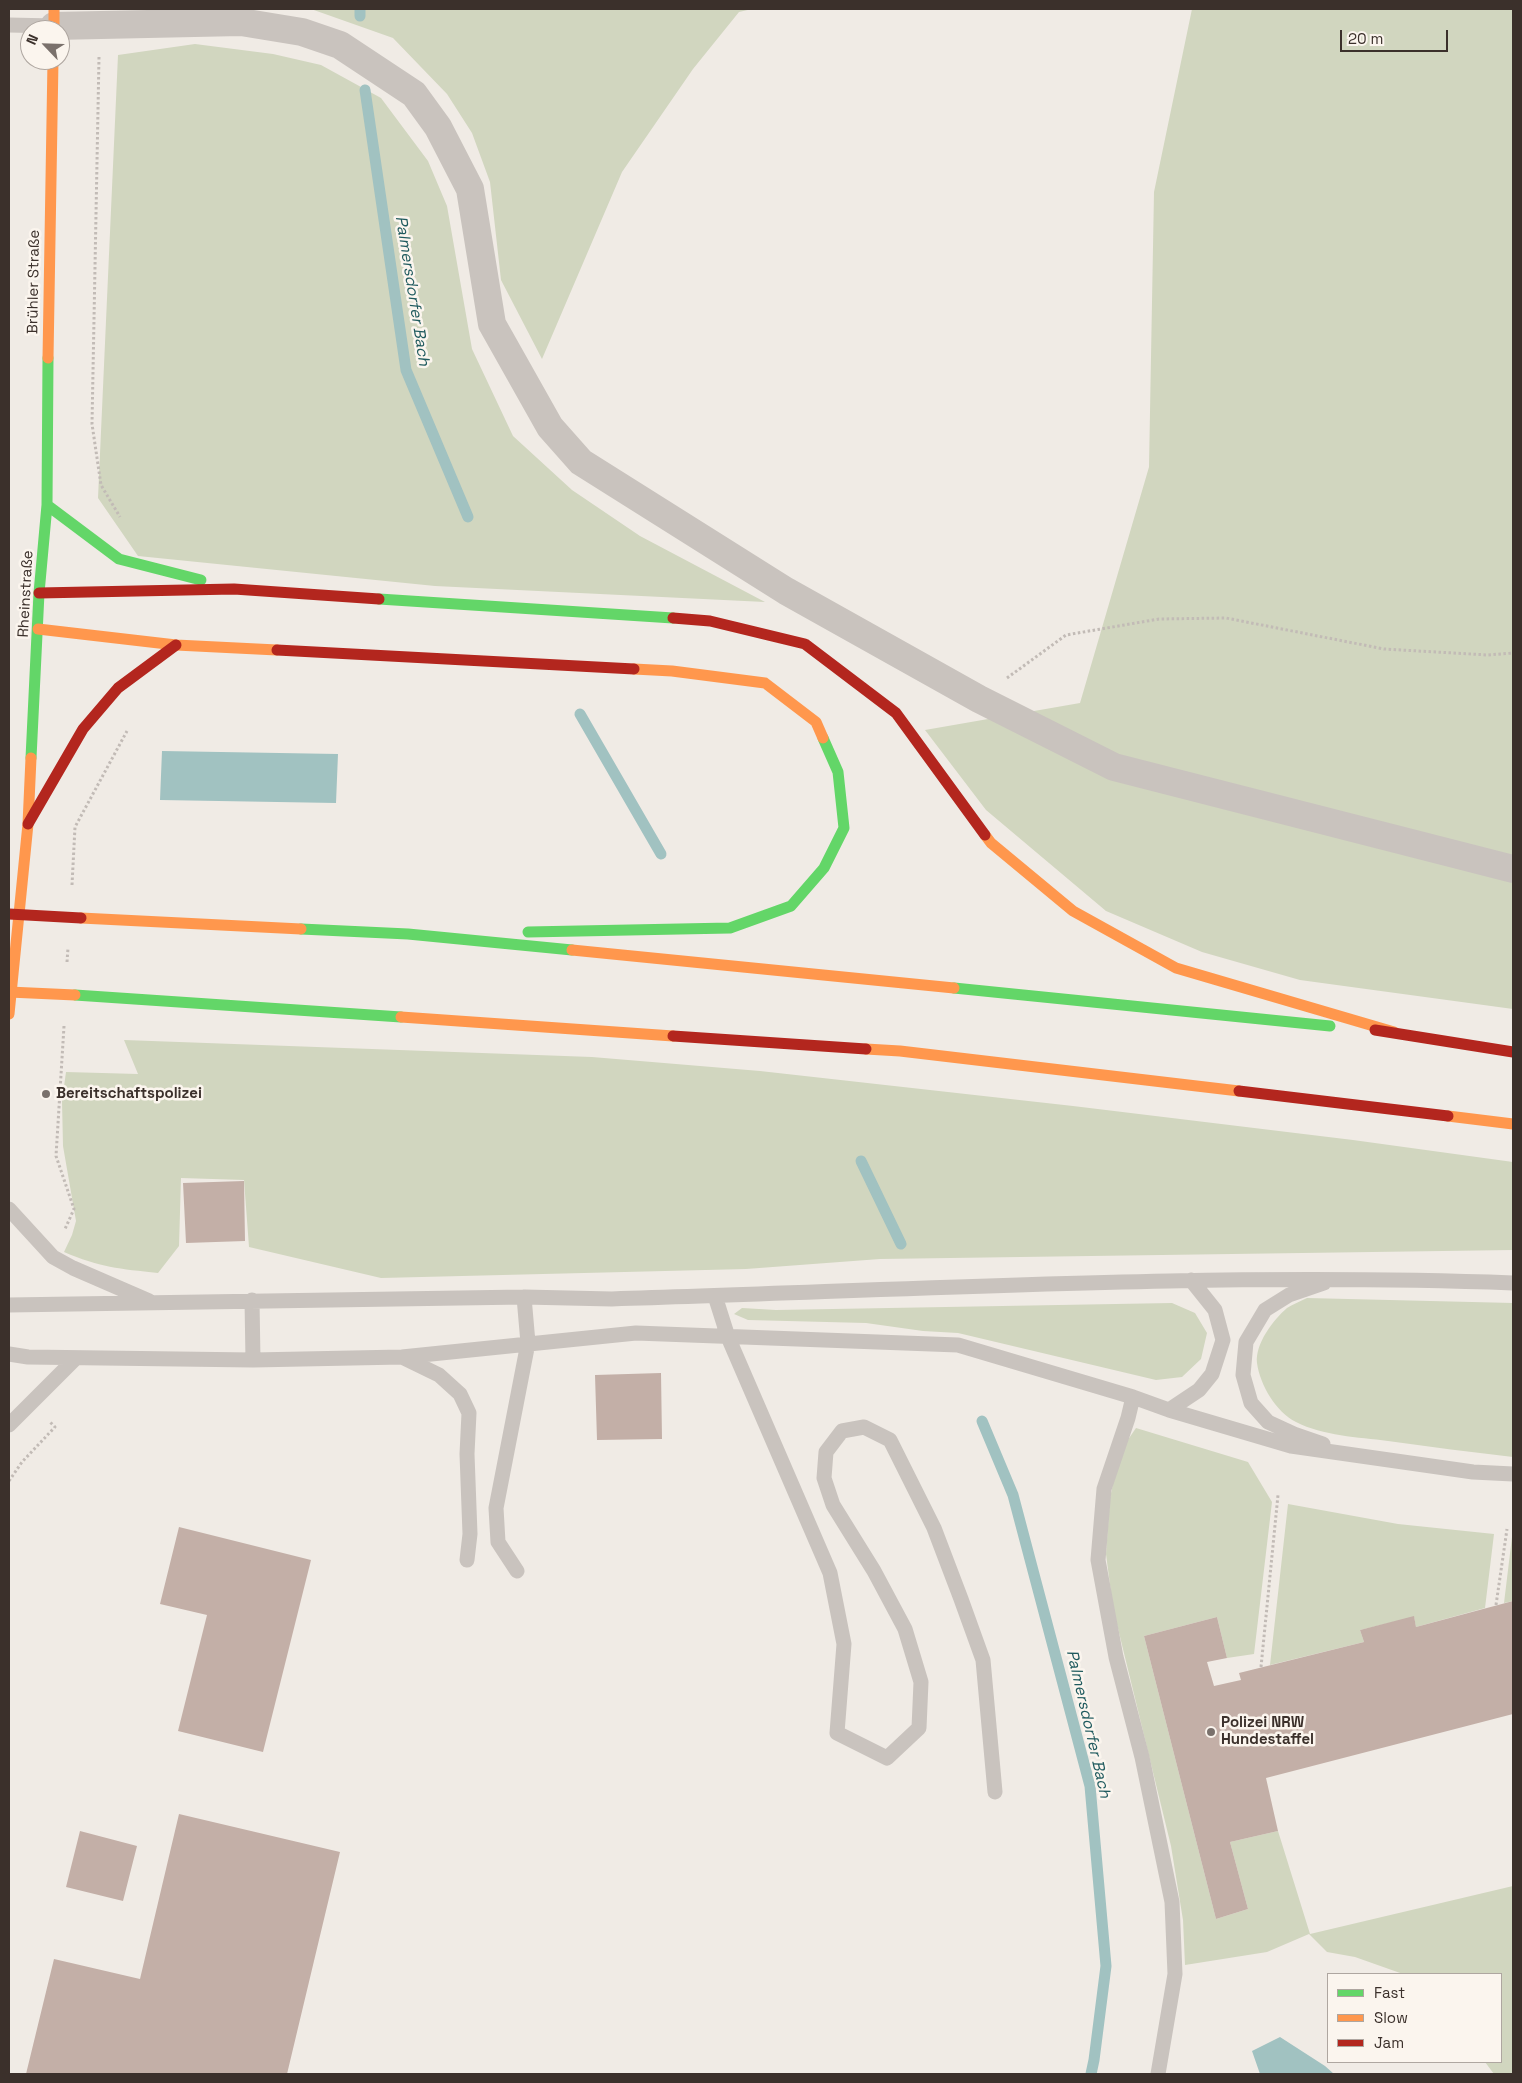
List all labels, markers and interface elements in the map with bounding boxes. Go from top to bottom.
north arrow [20,20,70,70]
scale bar [1342,20,1450,52]
text: 20 m [1348,29,1383,48]
text: N [22,31,42,47]
water label: Palmersdorfer Bach [391,215,433,367]
street label: Brühler Straße [24,230,44,334]
street label: Rheinstraße [15,550,37,638]
place label: Bereitschaftspolizei [56,1085,202,1103]
marker: Bereitschaftspolizei [40,1088,52,1100]
water label: Palmersdorfer Bach [1062,1648,1114,1800]
place label: Polizei NRW Hundestaffel [1221,1714,1314,1749]
marker: Polizei NRW Hundestaffel [1205,1726,1217,1738]
legend [1327,1973,1502,2063]
text: Fast [1374,1983,1405,2002]
text: Slow [1374,2008,1408,2027]
text: Jam [1374,2033,1404,2052]

